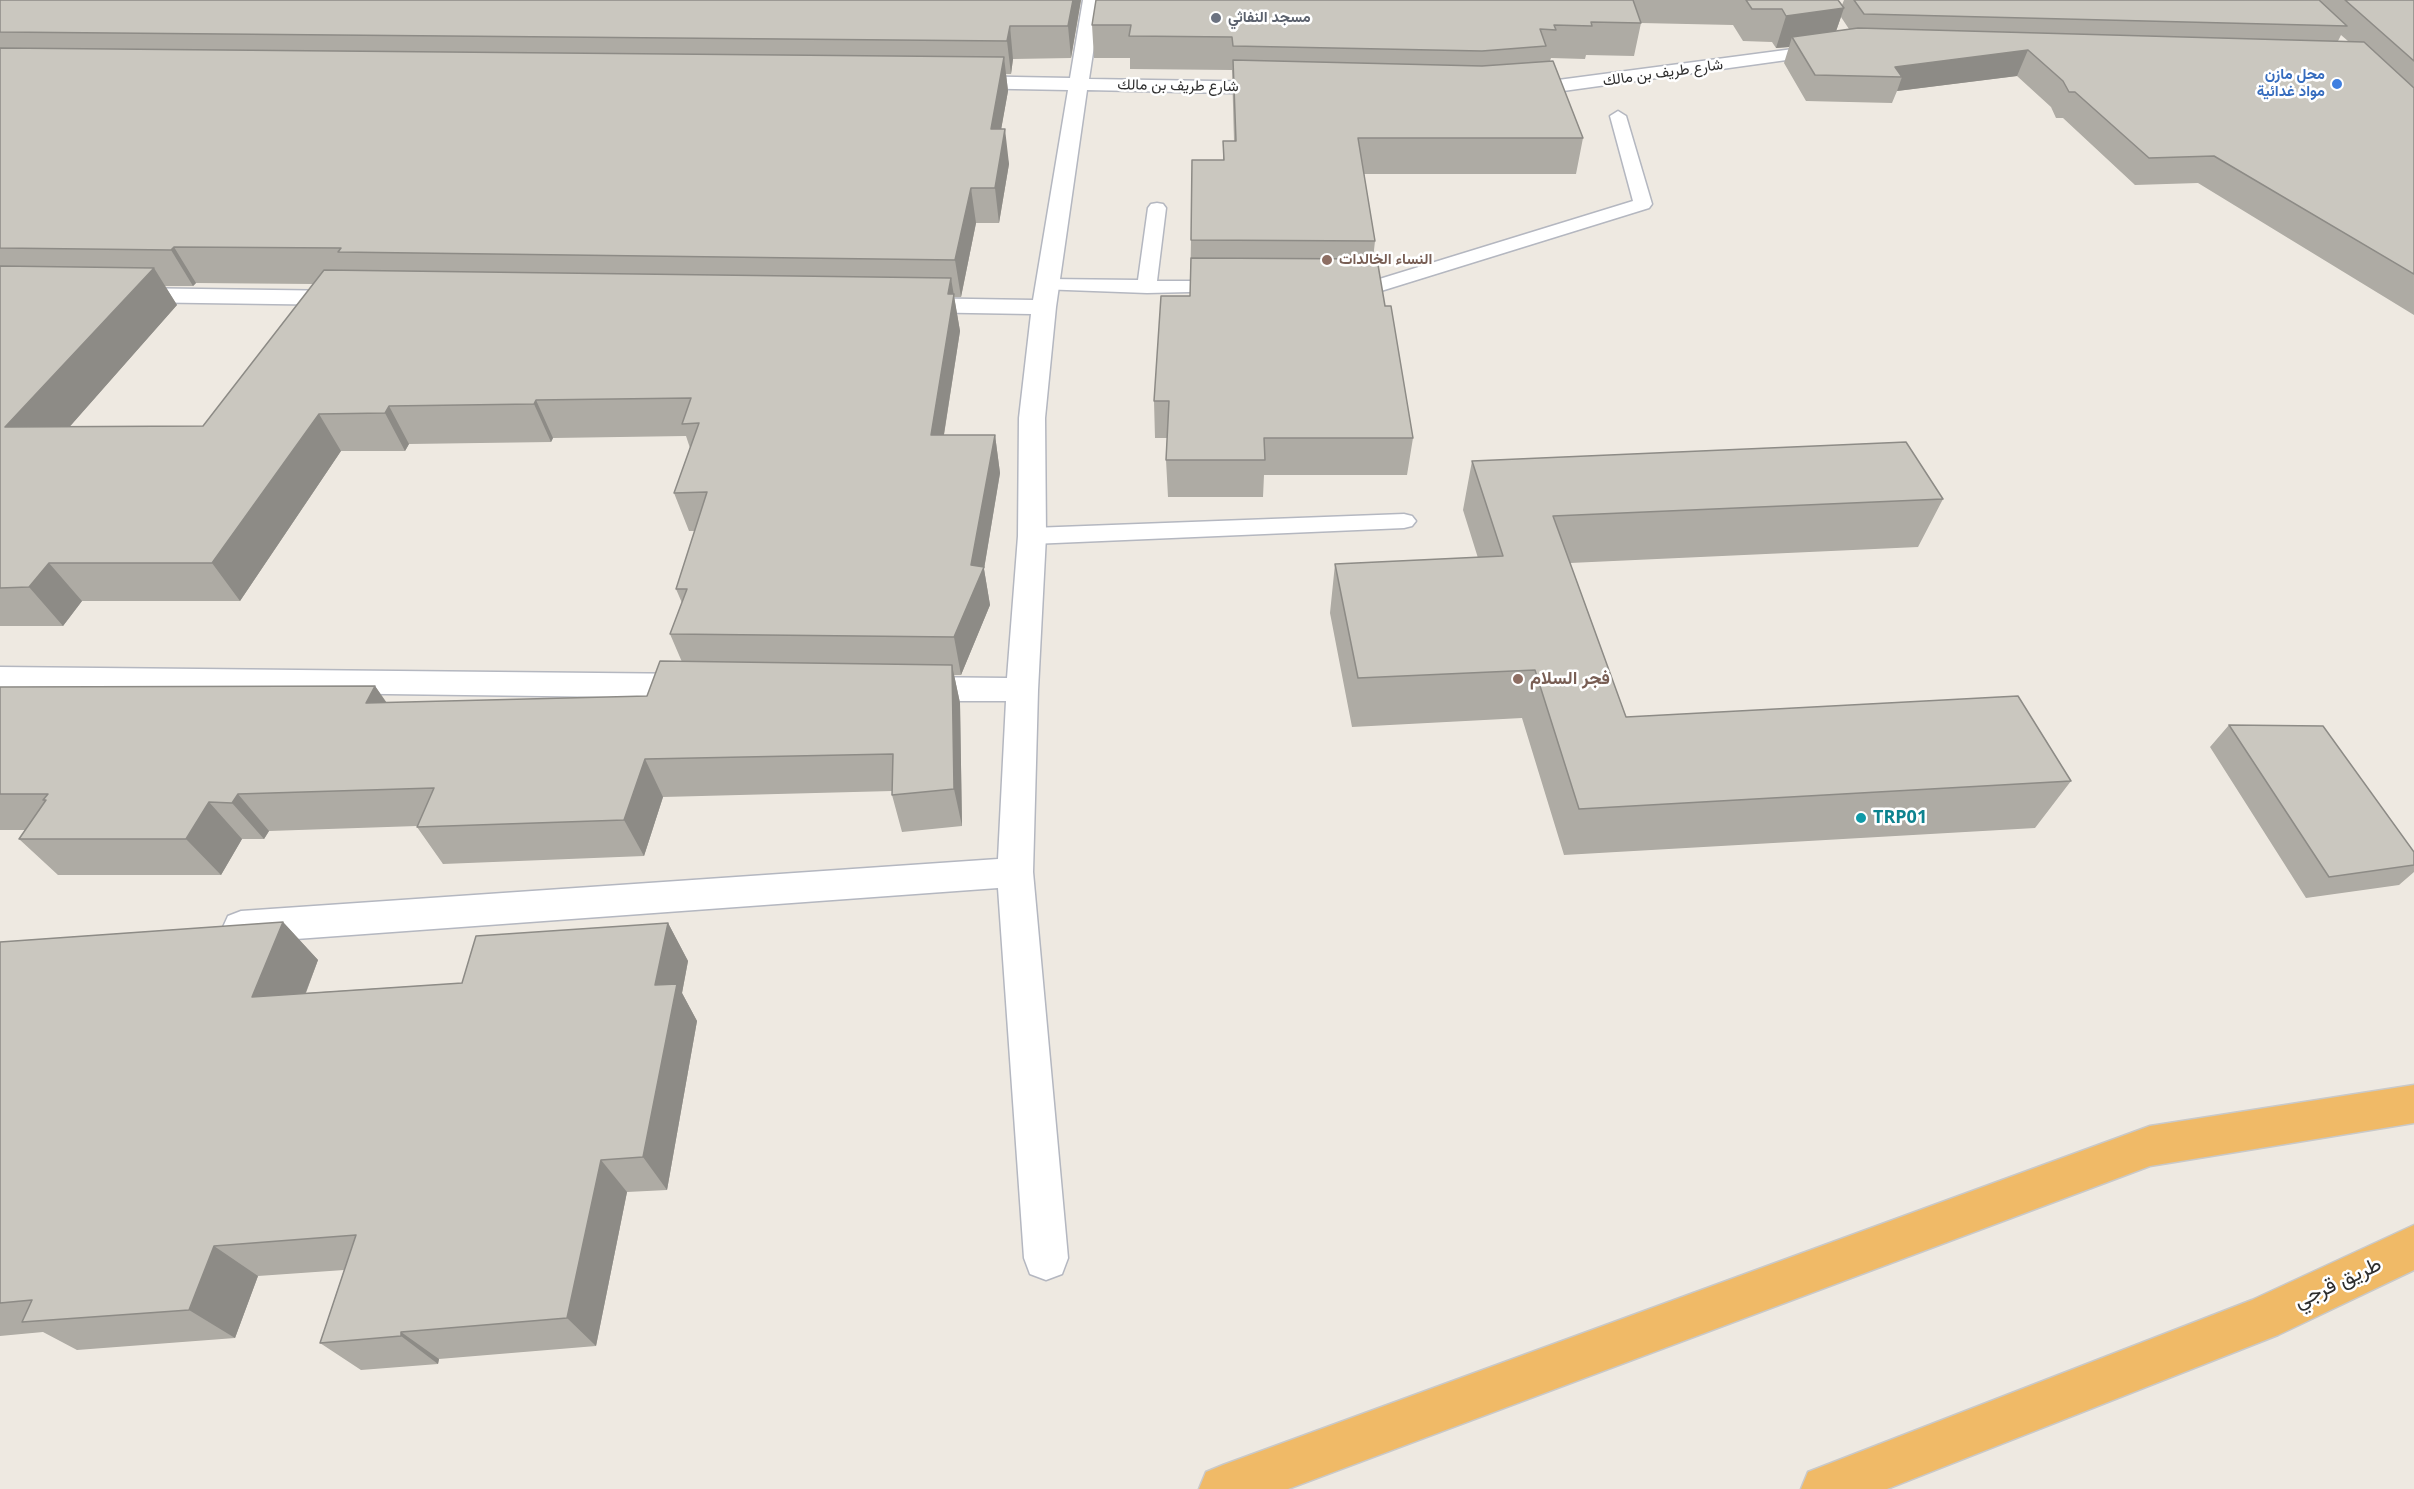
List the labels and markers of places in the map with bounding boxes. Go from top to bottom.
place label: مسجد النفاثي [1228,9,1311,27]
marker: مسجد النفاثي [1209,11,1223,25]
place label: محل مازن مواد غدائية [2257,66,2325,101]
marker: محل مازن مواد غدائية [2330,77,2344,91]
place label: النساء الخالدات [1339,251,1432,269]
marker: النساء الخالدات [1320,253,1334,267]
place label: فجر السلام [1530,668,1610,690]
marker: فجر السلام [1511,672,1525,686]
place label: TRP01 [1873,807,1927,829]
marker: TRP01 [1854,811,1868,825]

